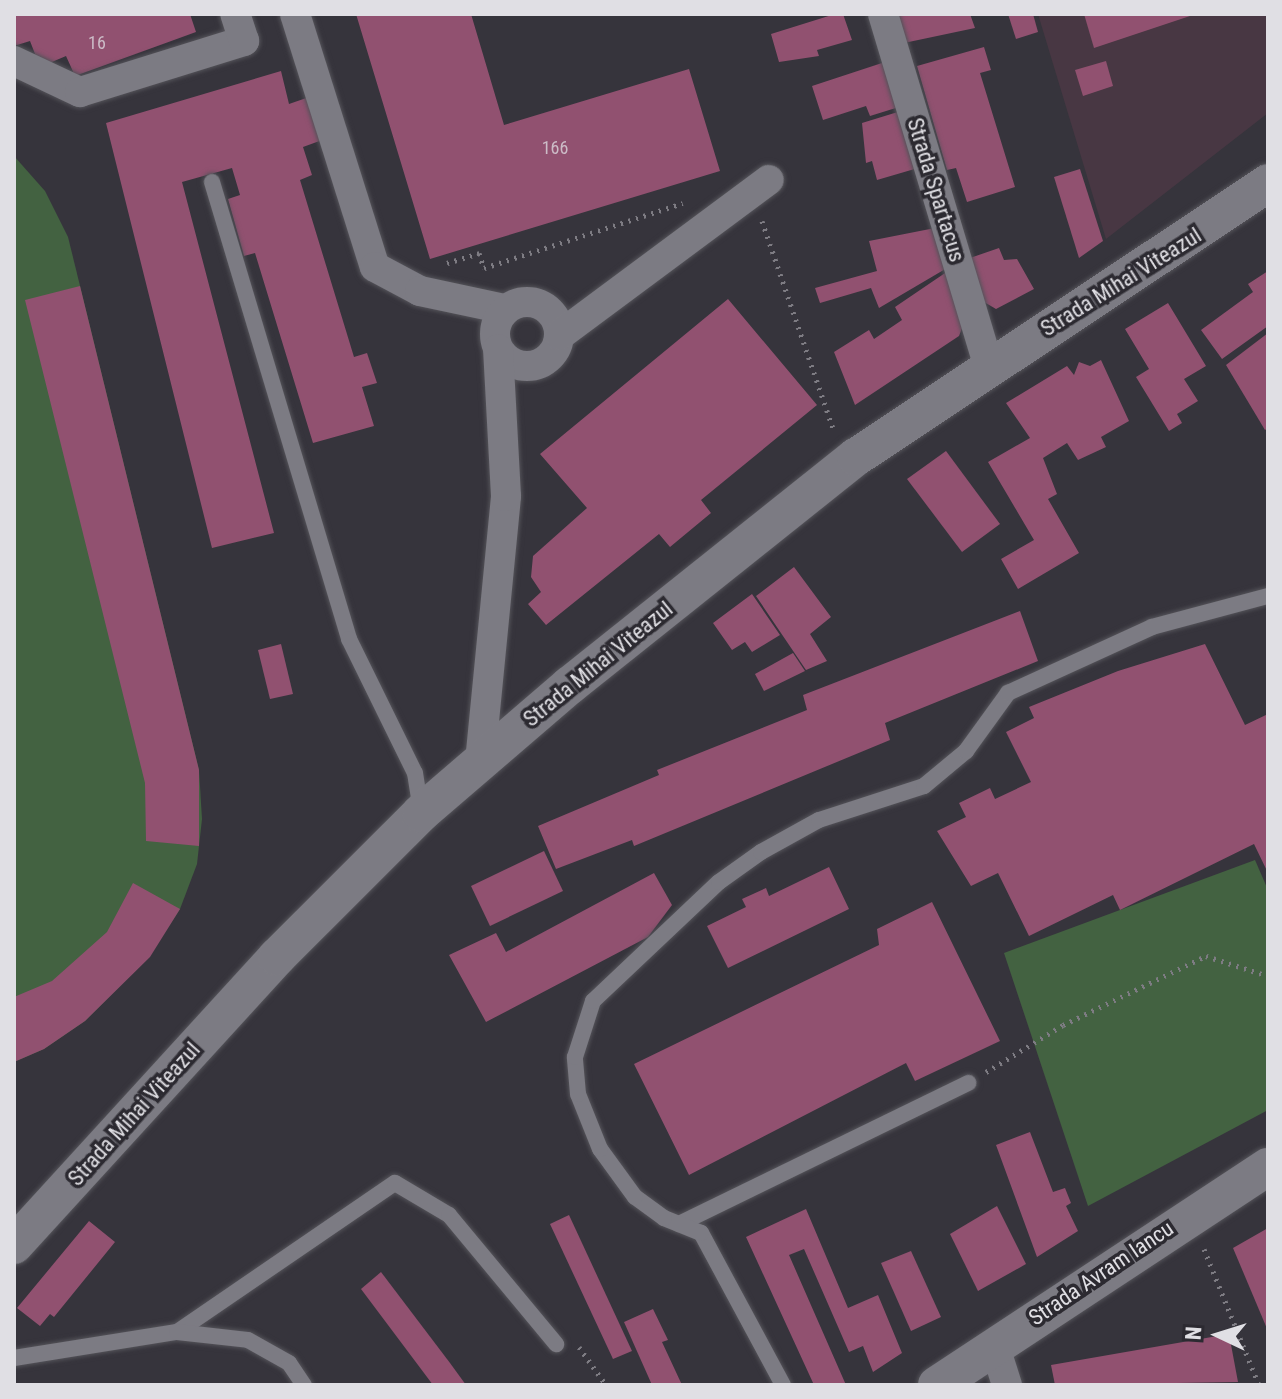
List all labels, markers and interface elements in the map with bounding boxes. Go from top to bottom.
house number: 16 [88,32,106,54]
street label: Strada Spartacus [902,115,970,265]
house number: 166 [542,137,568,159]
street label: Strada Mihai Viteazul [1036,222,1206,342]
street label: Strada Mihai Viteazul [518,596,678,732]
street label: Strada Mihai Viteazul [63,1037,205,1191]
street label: Strada Avram Iancu [1024,1215,1178,1331]
north arrow [1178,1295,1258,1375]
text: N [1181,1326,1206,1341]

